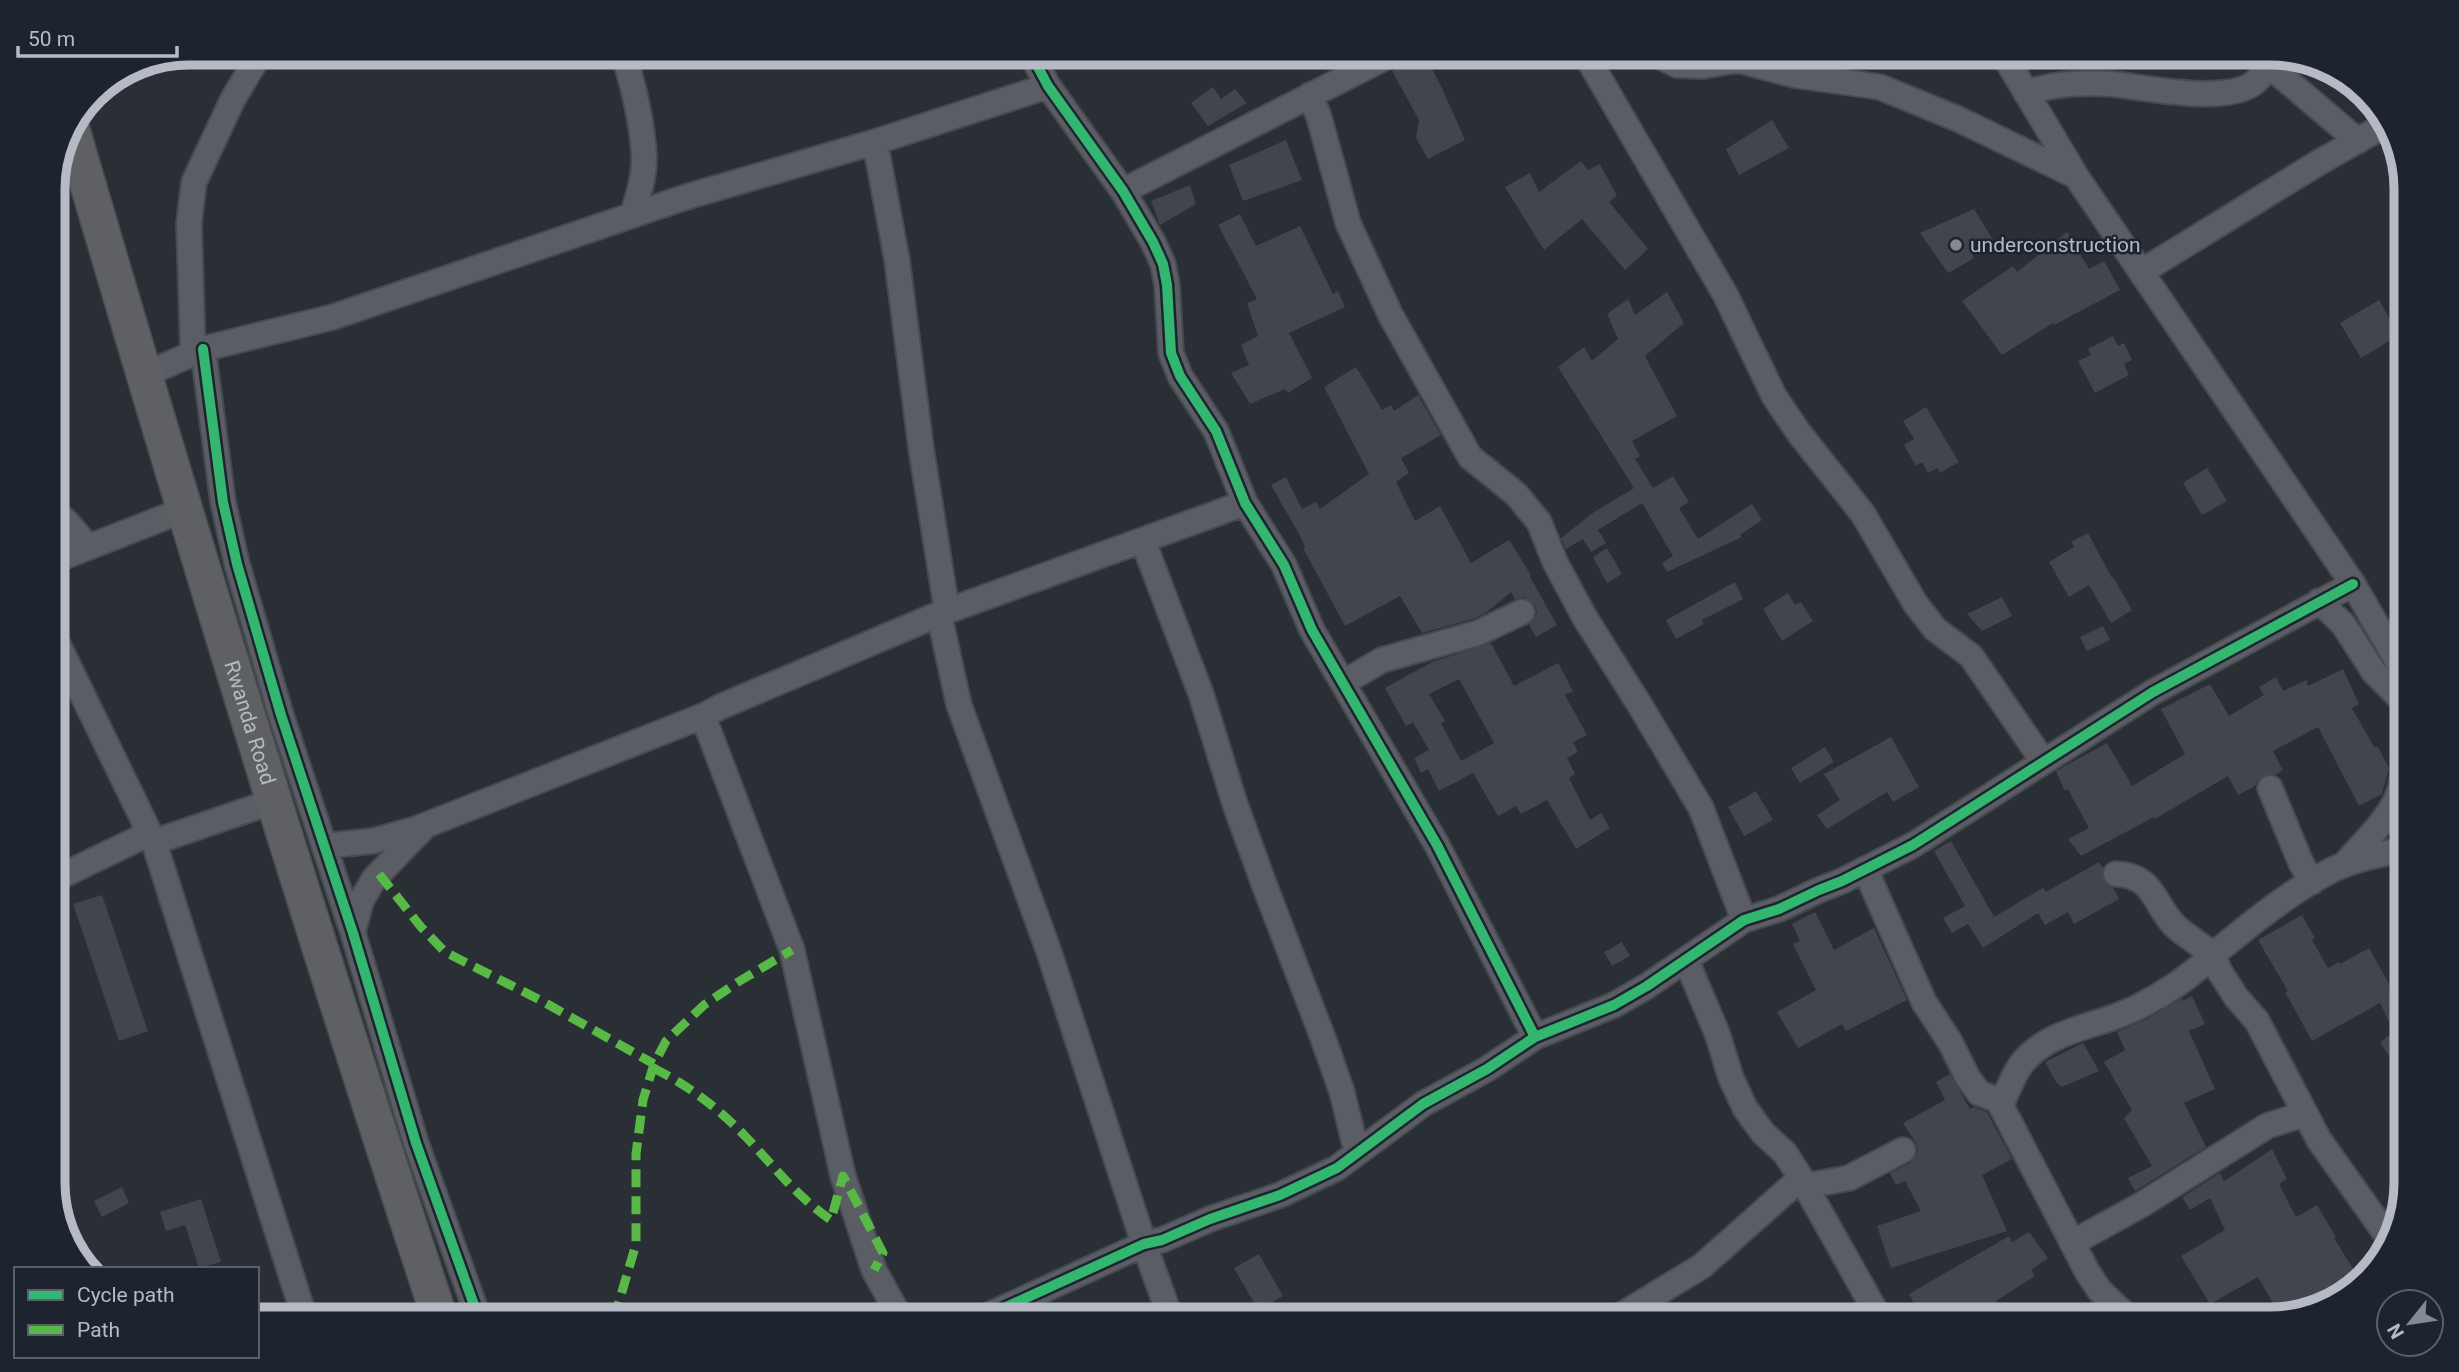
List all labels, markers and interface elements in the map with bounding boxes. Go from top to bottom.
scale bar [18,14,177,58]
text: 50 m [28,27,75,51]
place label: underconstruction [1970,233,2141,257]
marker: underconstruction [1948,237,1964,253]
street label: Rwanda Road [219,658,280,788]
legend [14,1267,259,1358]
text: Cycle path [77,1283,175,1307]
north arrow [2375,1288,2445,1358]
text: Path [77,1318,120,1342]
text: N [2382,1320,2409,1343]

